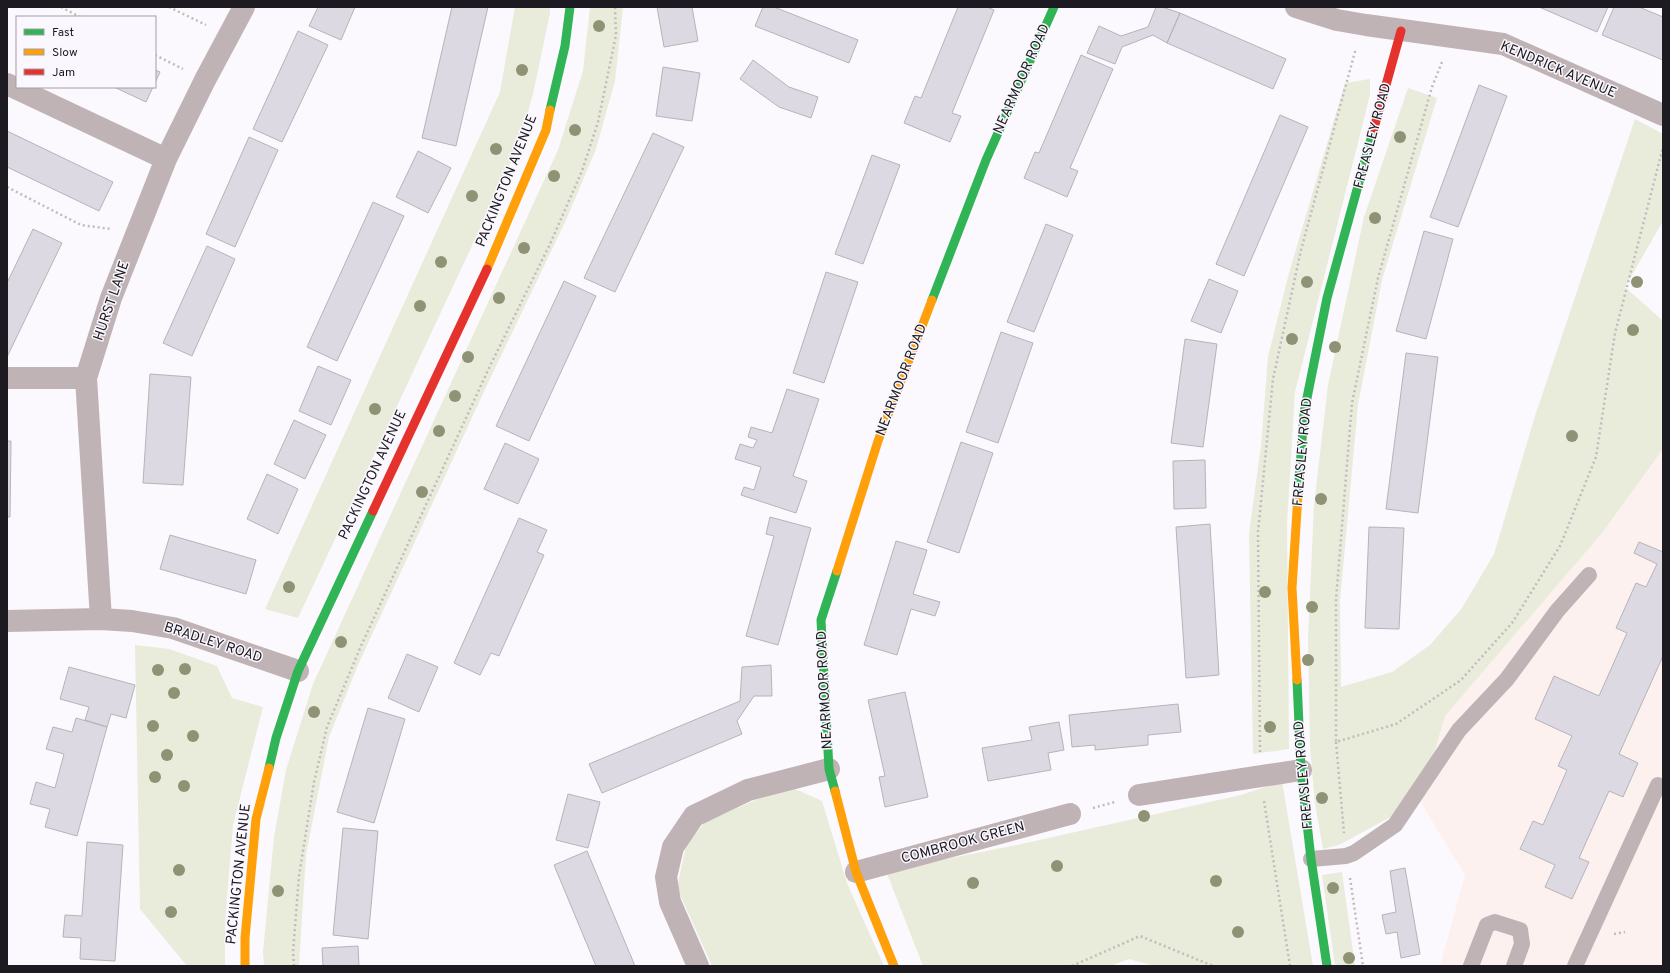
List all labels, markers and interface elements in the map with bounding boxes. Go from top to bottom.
legend [16,16,156,88]
street label: NEARMOOR ROAD [990,21,1054,137]
text: Fast [52,25,74,41]
street label: KENDRICK AVENUE [1497,38,1619,102]
text: Slow [52,45,78,61]
text: Jam [52,65,75,81]
street label: FREASLEY ROAD [1351,81,1395,191]
street label: PACKINGTON AVENUE [473,112,541,250]
street label: HURST LANE [90,259,134,343]
street label: NEARMOOR ROAD [873,322,931,438]
street label: FREASLEY ROAD [1290,397,1316,507]
street label: PACKINGTON AVENUE [335,407,411,543]
street label: BRADLEY ROAD [162,619,264,667]
street label: NEARMOOR ROAD [813,630,837,750]
street label: FREASLEY ROAD [1291,720,1317,830]
street label: PACKINGTON AVENUE [223,803,255,945]
street label: COMBROOK GREEN [899,818,1027,868]

